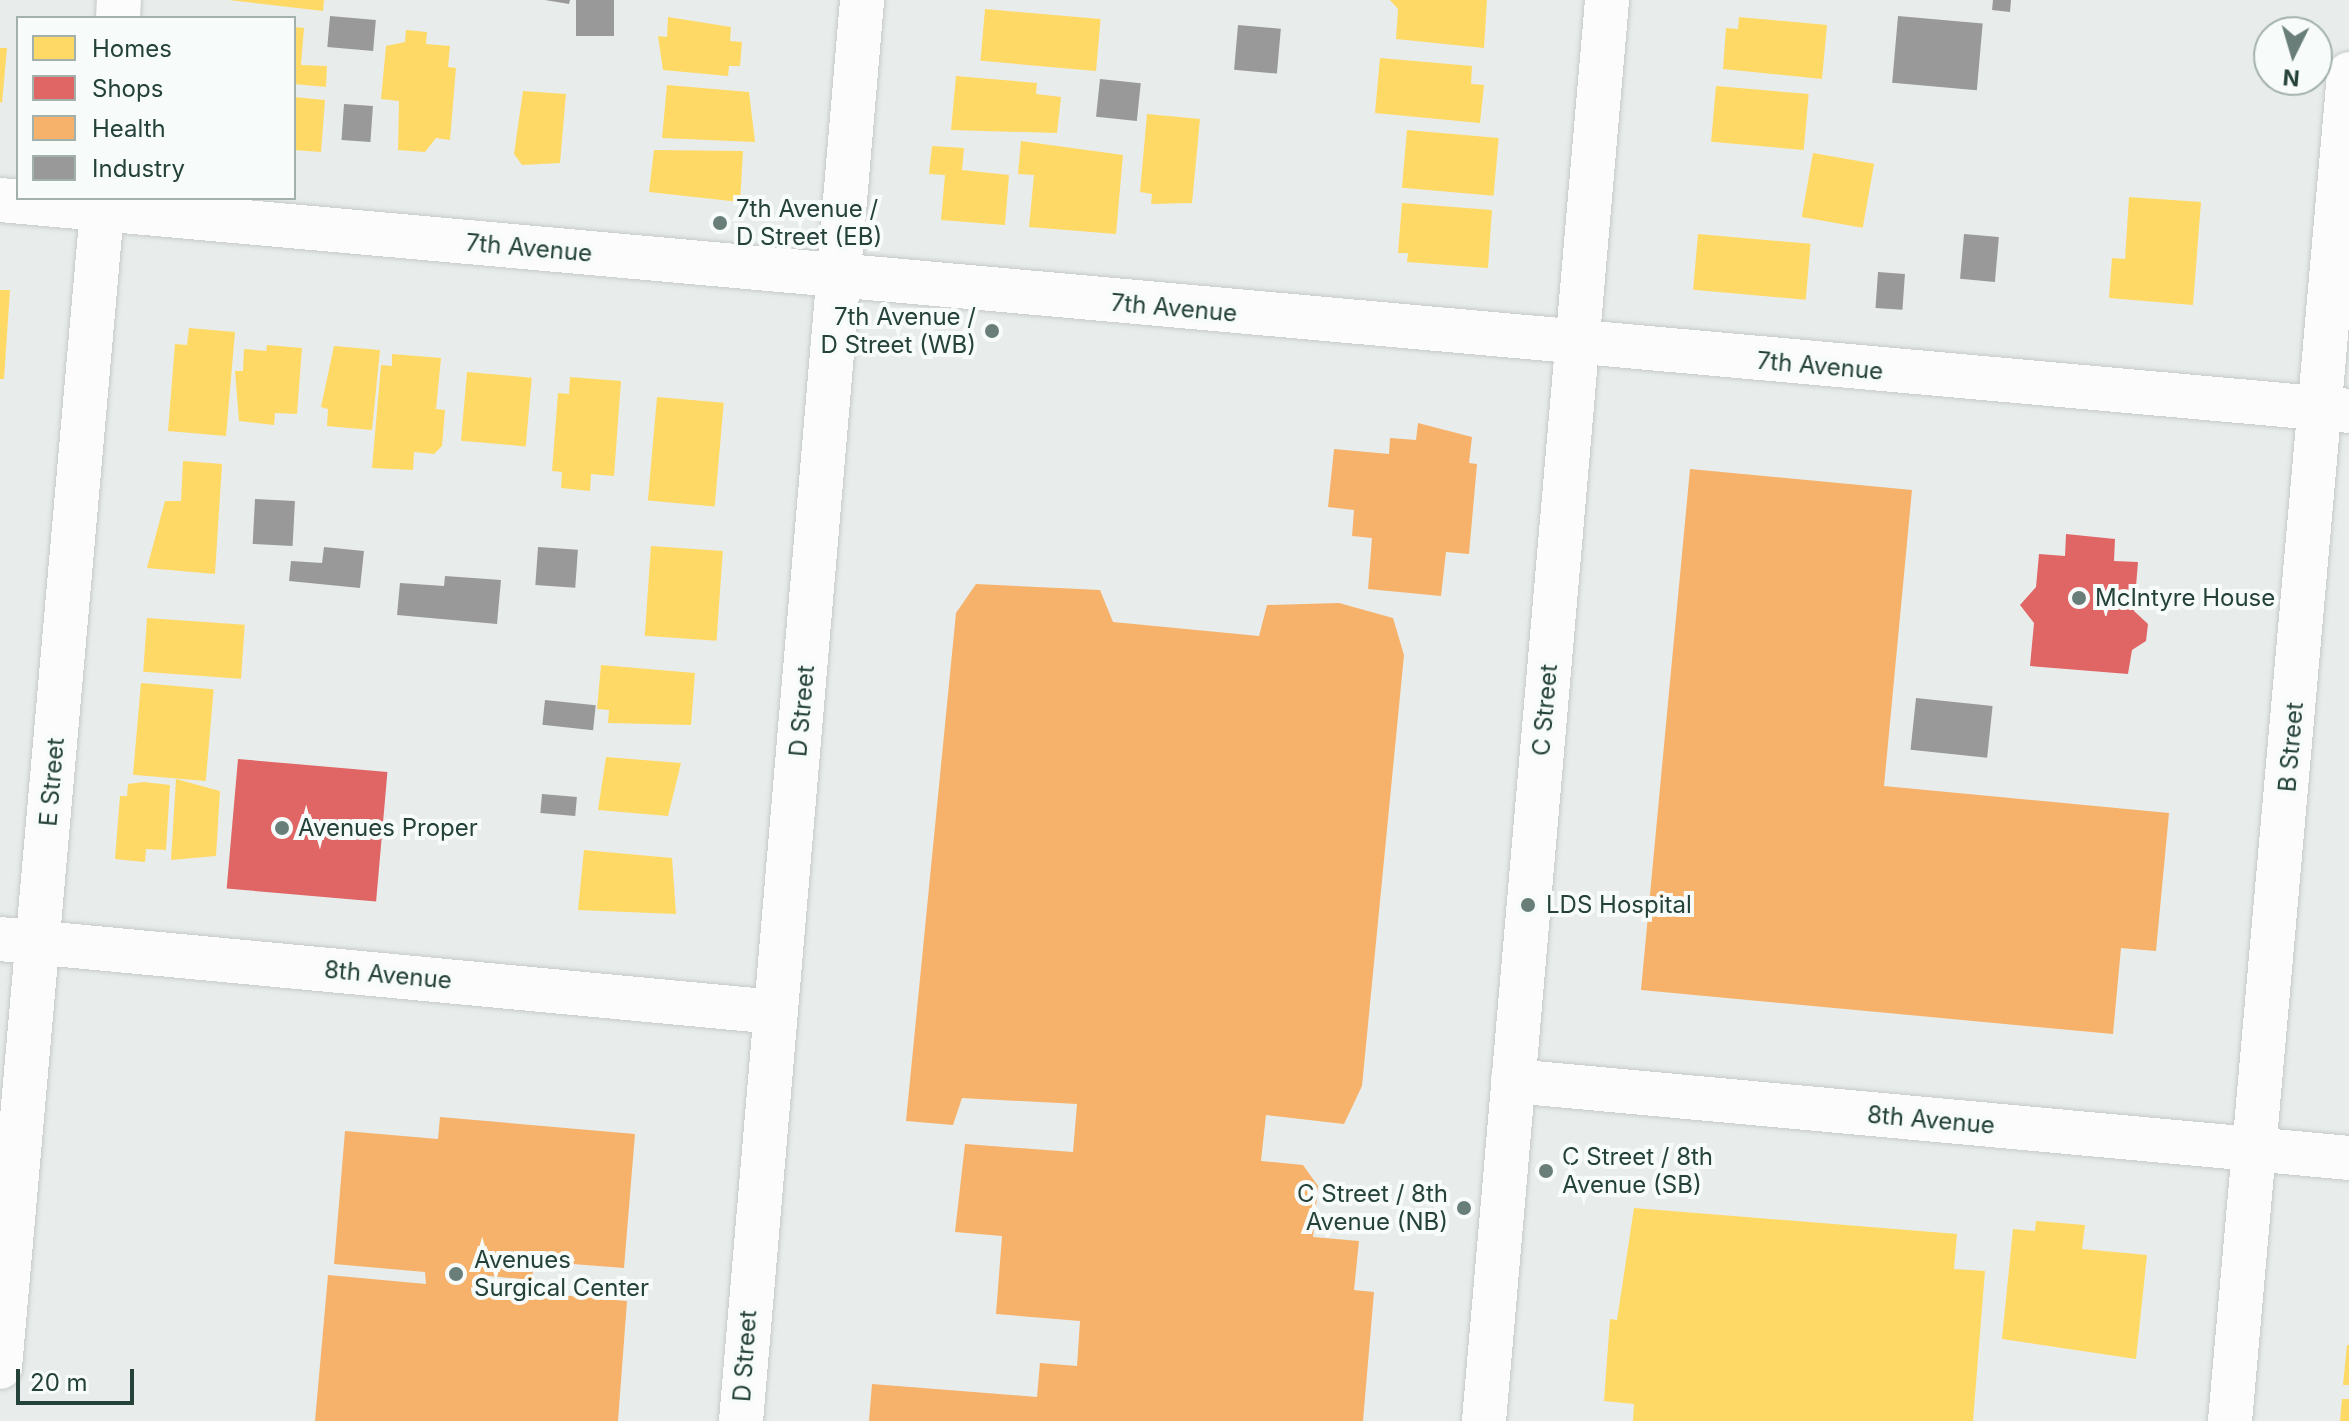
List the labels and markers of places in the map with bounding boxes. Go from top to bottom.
place label: 7th Avenue / D Street (EB) [736,195,882,251]
marker: 7th Avenue / D Street (EB) [711,214,729,232]
place label: 7th Avenue / D Street (WB) [821,303,976,359]
marker: 7th Avenue / D Street (WB) [983,322,1001,340]
place label: McIntyre House [2095,584,2275,612]
marker: McIntyre House [2070,589,2088,607]
place label: Avenues Proper [298,814,478,842]
marker: Avenues Proper [273,819,291,837]
place label: LDS Hospital [1546,891,1692,919]
marker: LDS Hospital [1517,894,1539,916]
place label: C Street / 8th Avenue (SB) [1562,1143,1713,1199]
marker: C Street / 8th Avenue (SB) [1537,1162,1555,1180]
place label: C Street / 8th Avenue (NB) [1297,1180,1448,1236]
marker: C Street / 8th Avenue (NB) [1455,1199,1473,1217]
place label: Avenues Surgical Center [474,1246,649,1302]
marker: Avenues Surgical Center [445,1263,467,1285]

